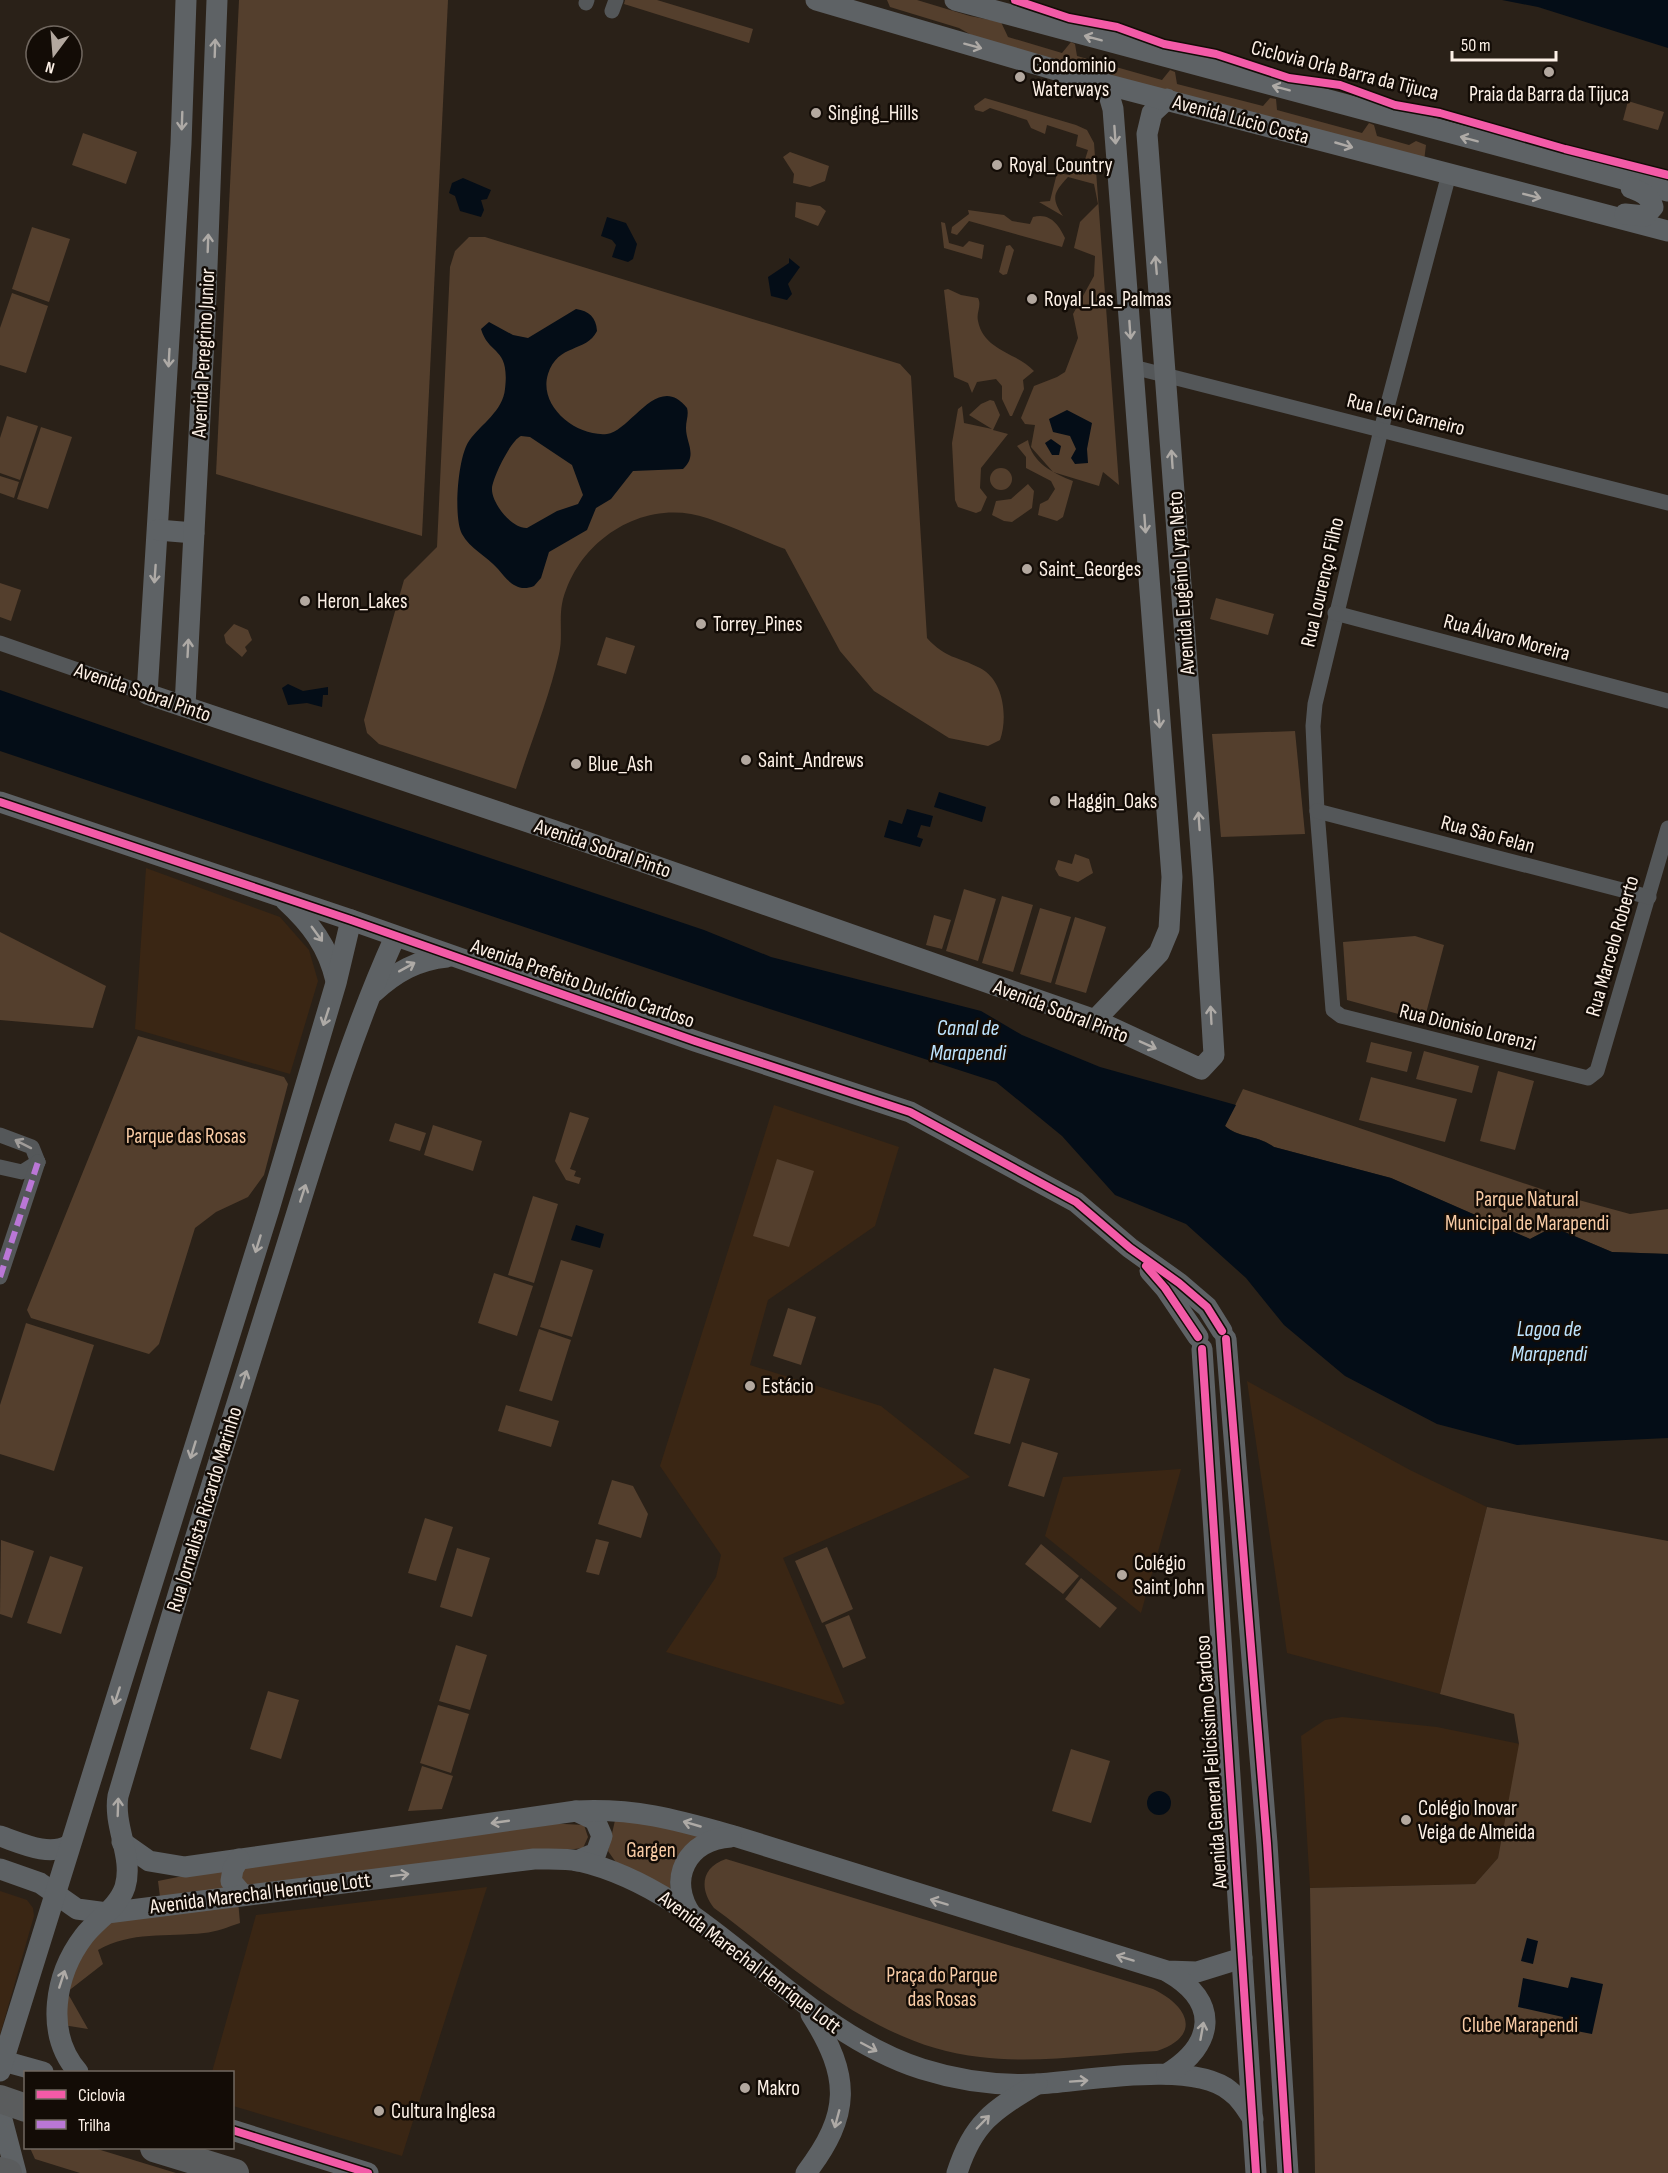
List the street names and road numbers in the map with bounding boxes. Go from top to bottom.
street label: Ciclovia Orla Barra da Tijuca [1249,35,1441,106]
street label: Avenida Lúcio Costa [1169,89,1312,150]
street label: Avenida Peregrino Junior [187,268,220,439]
street label: Rua Levi Carneiro [1344,388,1468,441]
street label: Avenida Eugênio Lyra Neto [1163,490,1200,677]
street label: Rua Lourenço Filho [1295,515,1350,649]
street label: Rua Álvaro Moreira [1441,609,1573,666]
street label: Avenida Sobral Pinto [70,657,214,727]
street label: Rua São Felan [1438,810,1538,859]
street label: Avenida Sobral Pinto [530,813,674,883]
street label: Rua Marcelo Roberto [1580,873,1645,1019]
street label: Avenida Prefeito Dulcídio Cardoso [467,933,698,1034]
street label: Avenida Sobral Pinto [989,974,1132,1049]
street label: Rua Dionisio Lorenzi [1397,998,1539,1057]
street label: Rua Jornalista Ricardo Marinho [161,1404,248,1615]
street label: Avenida General Felicíssimo Cardoso [1190,1634,1233,1890]
street label: Avenida Marechal Henrique Lott [147,1868,372,1920]
street label: Avenida Marechal Henrique Lott [653,1885,846,2039]

